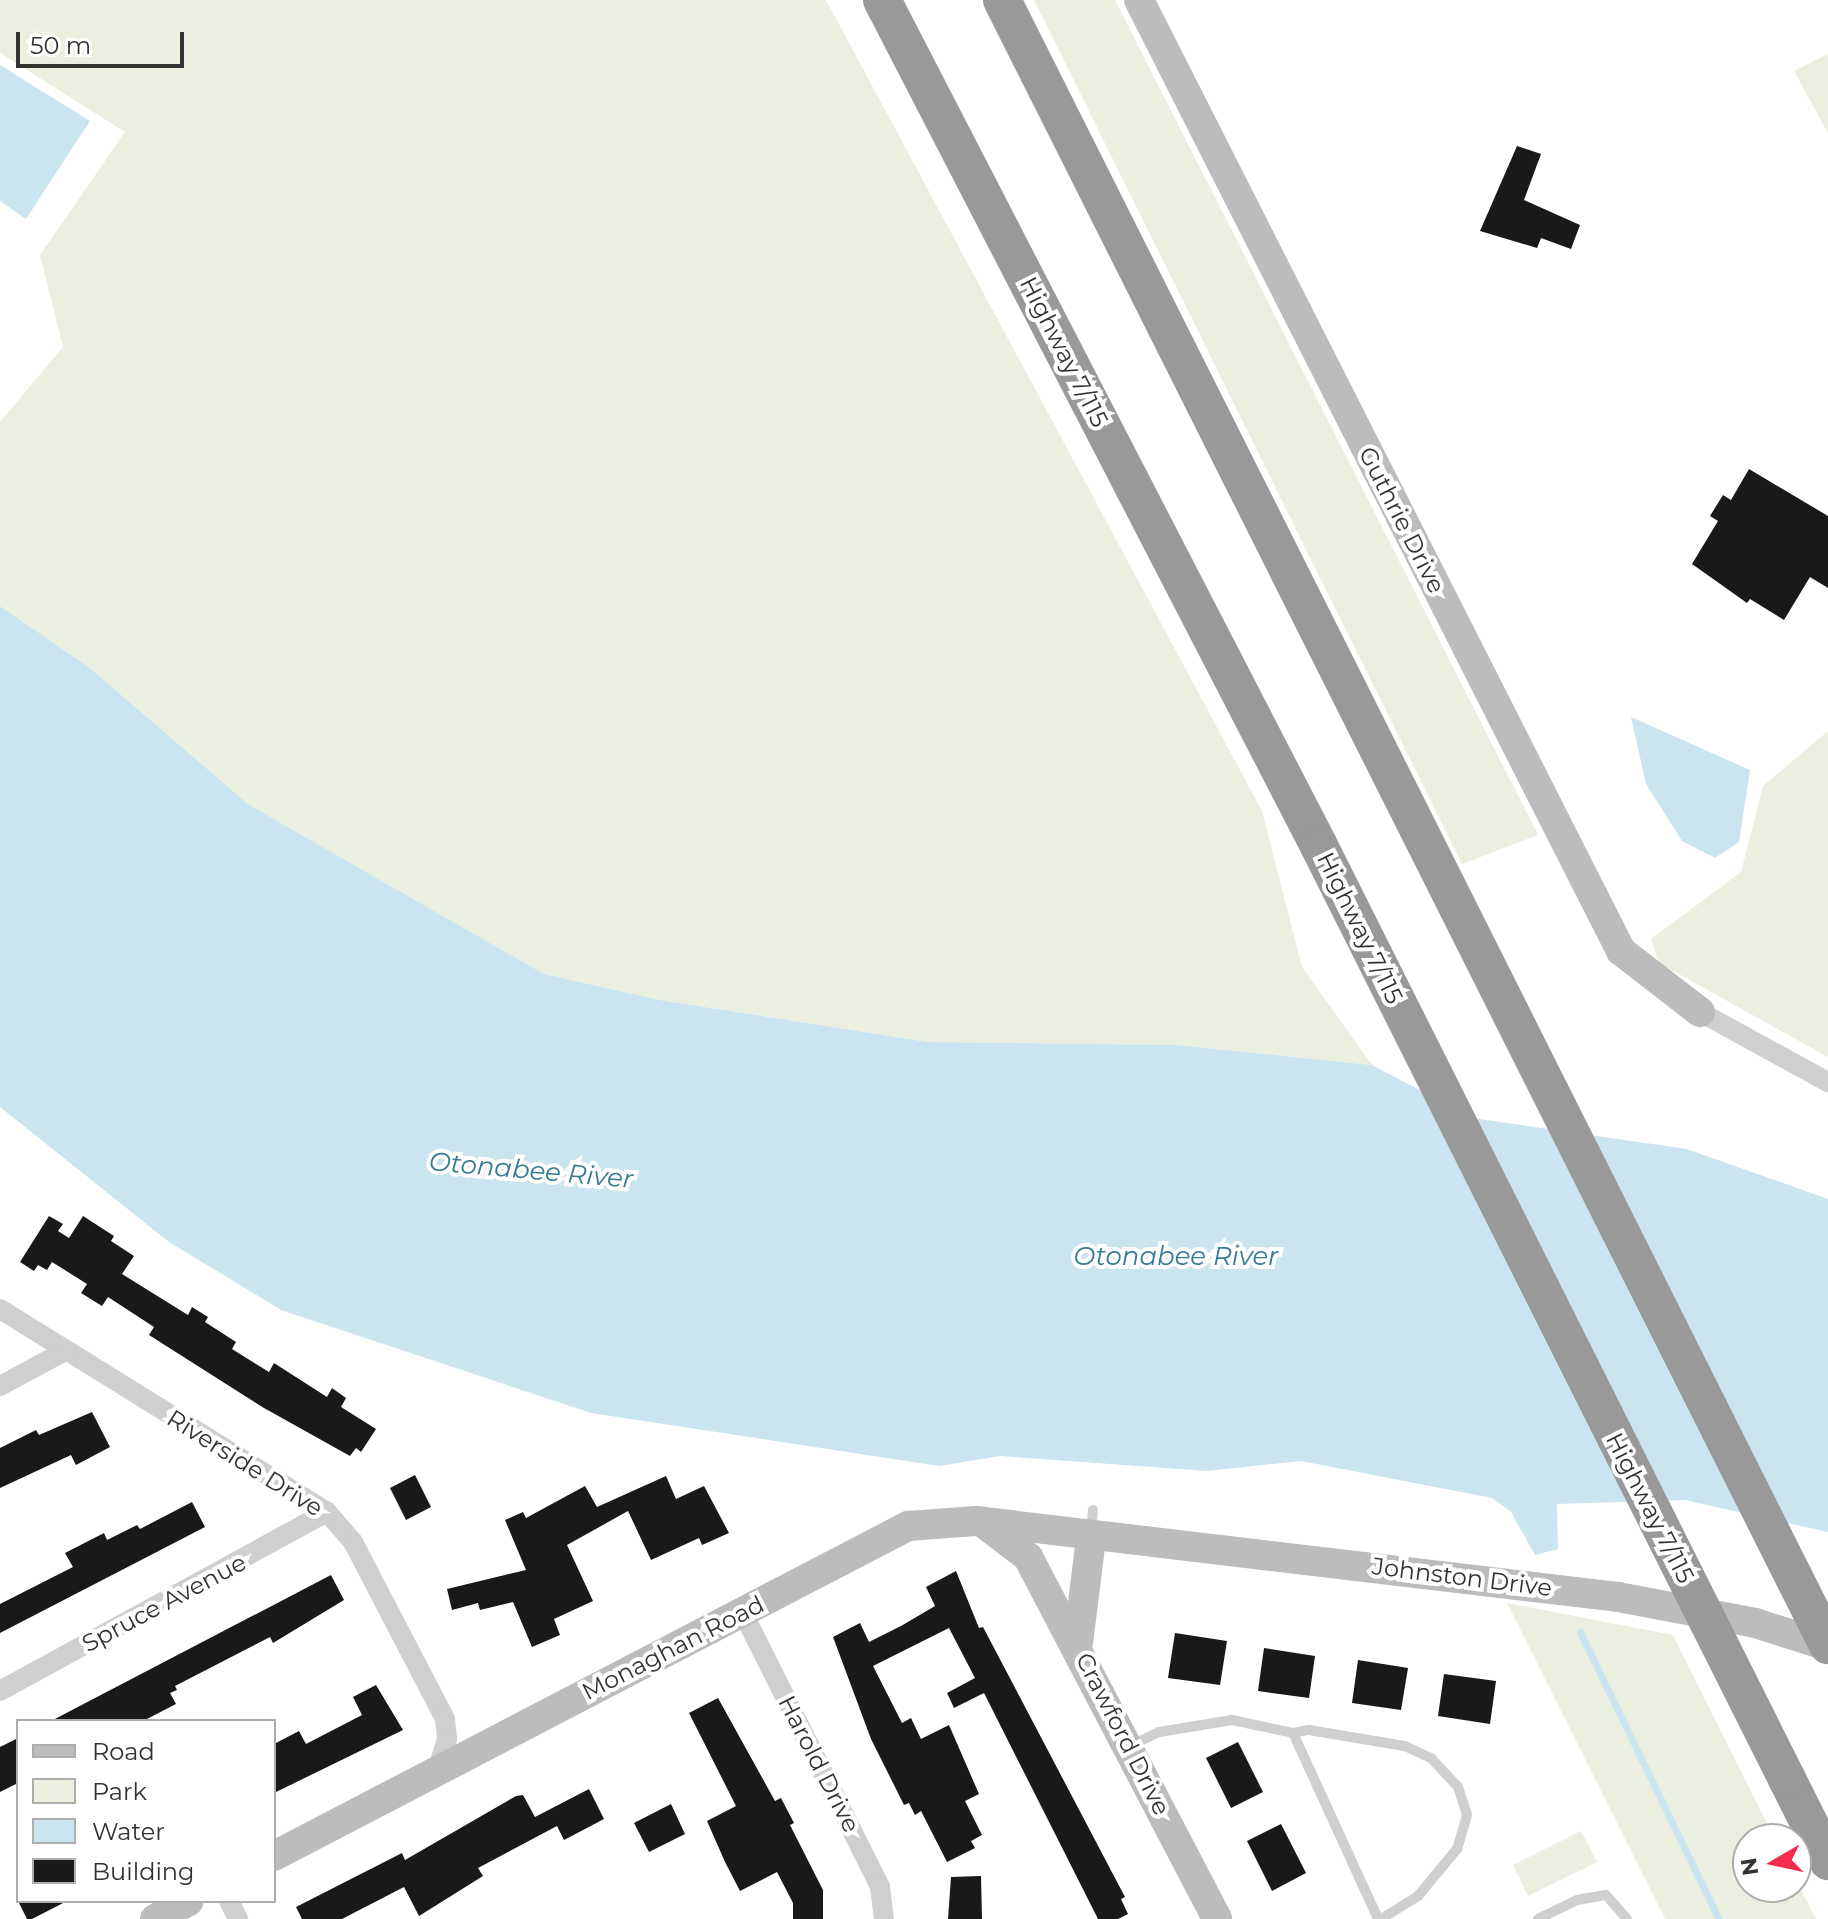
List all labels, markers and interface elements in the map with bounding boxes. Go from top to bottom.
scale bar [20,16,188,66]
text: 50 m [30,31,91,60]
street label: Highway 7/115 [1014,272,1114,432]
street label: Guthrie Drive [1353,442,1451,598]
street label: Highway 7/115 [1311,848,1409,1008]
water label: Otonabee River [428,1147,634,1195]
water label: Otonabee River [1073,1241,1279,1273]
street label: Riverside Drive [162,1403,328,1523]
street label: Highway 7/115 [1600,1428,1700,1588]
street label: Spruce Avenue [77,1548,251,1658]
street label: Johnston Drive [1370,1552,1554,1602]
street label: Monaghan Road [577,1590,769,1706]
street label: Crawford Drive [1070,1648,1176,1820]
street label: Harold Drive [772,1691,866,1837]
legend [16,1719,276,1903]
text: Road [92,1737,155,1766]
text: Park [92,1777,147,1806]
text: Water [92,1817,165,1846]
north arrow [1732,1823,1812,1903]
text: N [1735,1856,1765,1877]
text: Building [92,1857,195,1886]

